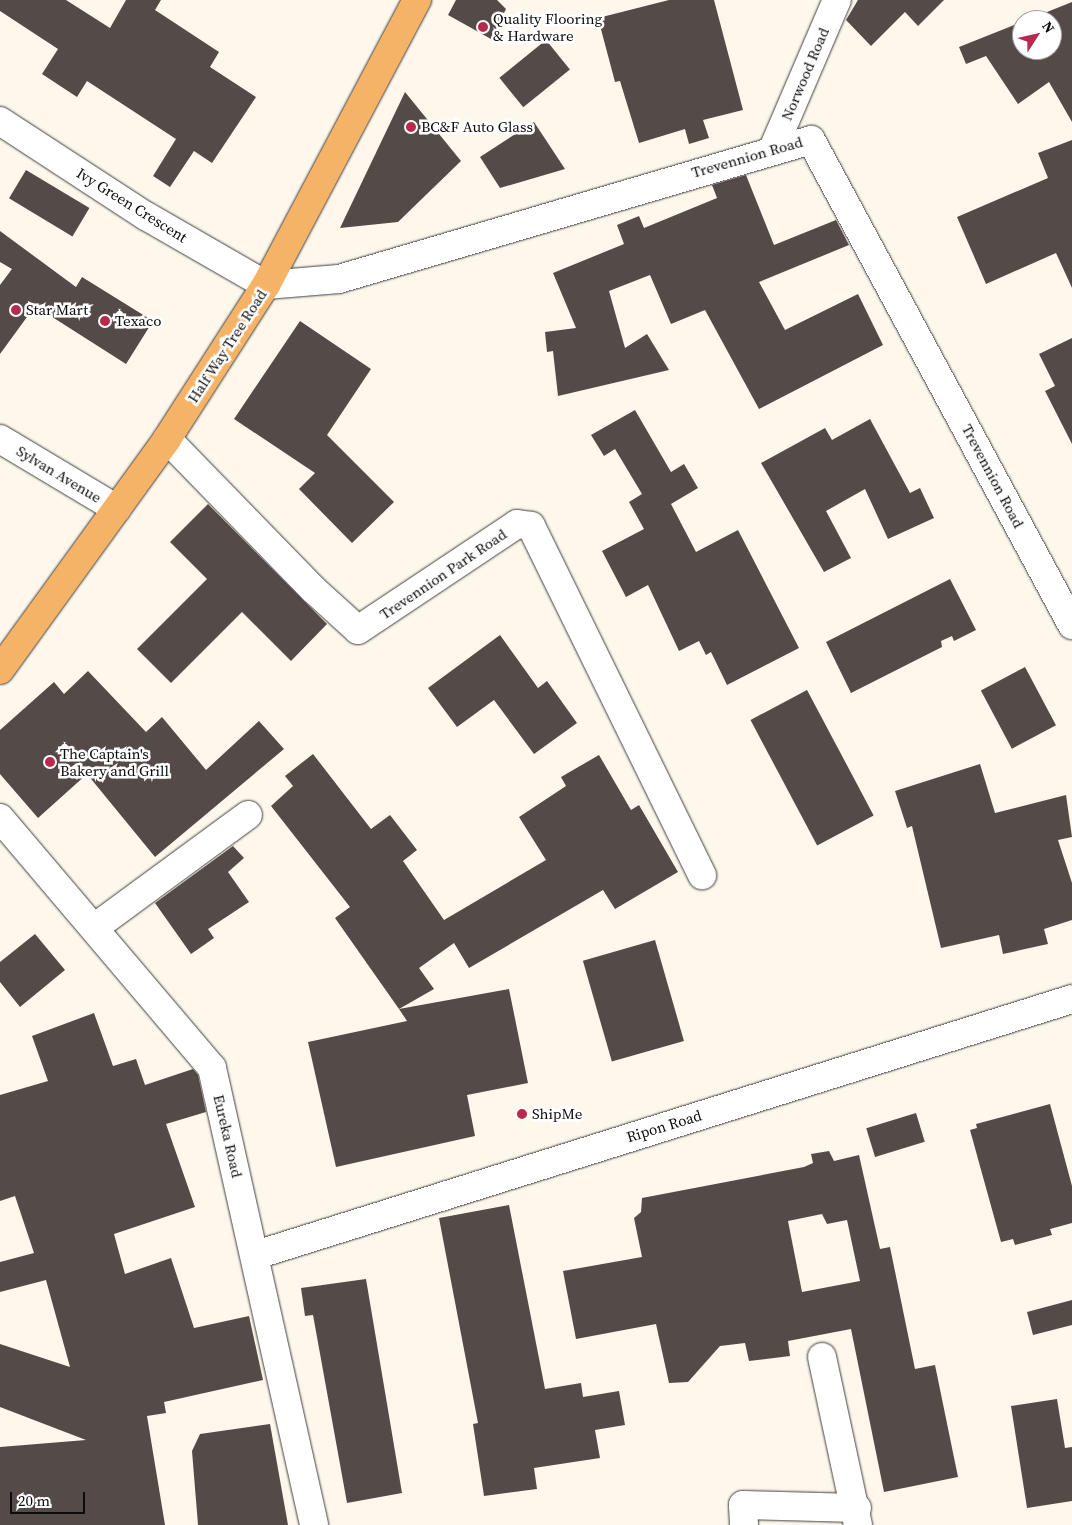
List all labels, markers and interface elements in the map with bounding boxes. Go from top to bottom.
place label: Quality Flooring & Hardware [493,9,602,44]
north arrow [1012,10,1062,60]
text: N [1037,17,1060,37]
marker: Quality Flooring & Hardware [477,21,489,33]
street label: Norwood Road [777,25,833,123]
place label: BC&F Auto Glass [421,118,533,136]
marker: BC&F Auto Glass [405,121,417,133]
street label: Trevennion Road [689,133,805,181]
street label: Ivy Green Crescent [73,164,191,246]
street label: Half Way Tree Road [183,286,271,406]
place label: Star Mart [26,301,88,319]
marker: Star Mart [10,304,22,316]
place label: Texaco [115,312,162,330]
marker: Texaco [99,315,111,327]
street label: Trevennion Road [958,421,1028,531]
street label: Sylvan Avenue [13,442,105,506]
street label: Trevennion Park Road [376,525,510,623]
place label: The Captain's Bakery and Grill [60,744,169,779]
marker: The Captain's Bakery and Grill [44,756,56,768]
street label: Eureka Road [210,1093,246,1179]
place label: ShipMe [532,1105,582,1123]
street label: Ripon Road [624,1106,704,1146]
marker: ShipMe [516,1108,528,1120]
scale bar [12,1482,88,1514]
text: 20 m [18,1490,50,1511]

